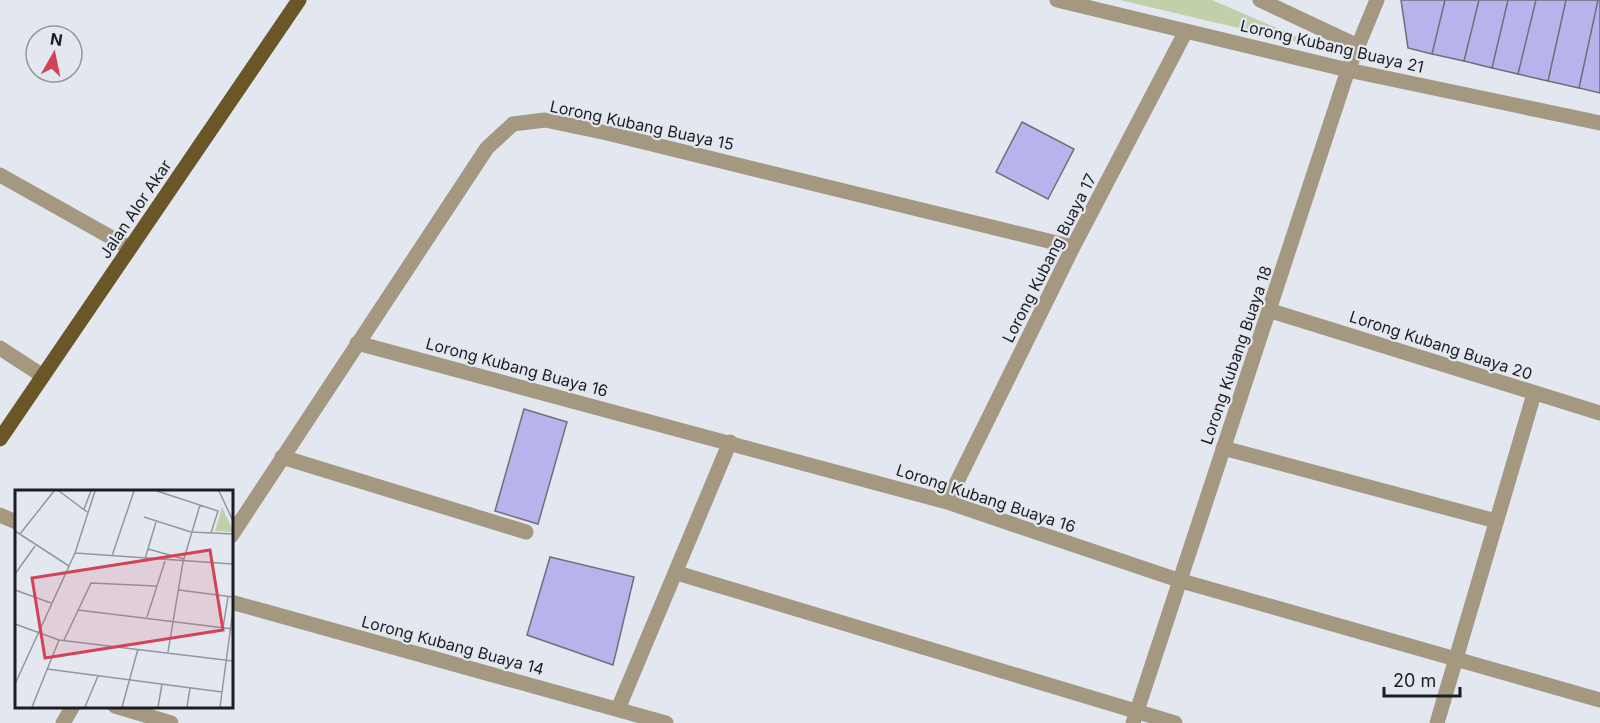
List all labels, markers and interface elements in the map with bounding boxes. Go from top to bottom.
street label: Lorong Kubang Buaya 21 [1238,15,1426,77]
north arrow [24,24,84,84]
text: N [49,28,64,50]
street label: Lorong Kubang Buaya 15 [548,96,736,154]
street label: Jalan Alor Akar [95,156,175,262]
street label: Lorong Kubang Buaya 17 [998,170,1100,346]
street label: Lorong Kubang Buaya 18 [1196,263,1276,447]
street label: Lorong Kubang Buaya 20 [1347,306,1535,384]
street label: Lorong Kubang Buaya 16 [424,333,610,401]
street label: Lorong Kubang Buaya 16 [894,459,1078,537]
inset map [15,490,232,708]
street label: Lorong Kubang Buaya 14 [360,611,546,679]
scale bar [1384,660,1460,698]
text: 20 m [1393,670,1436,691]

